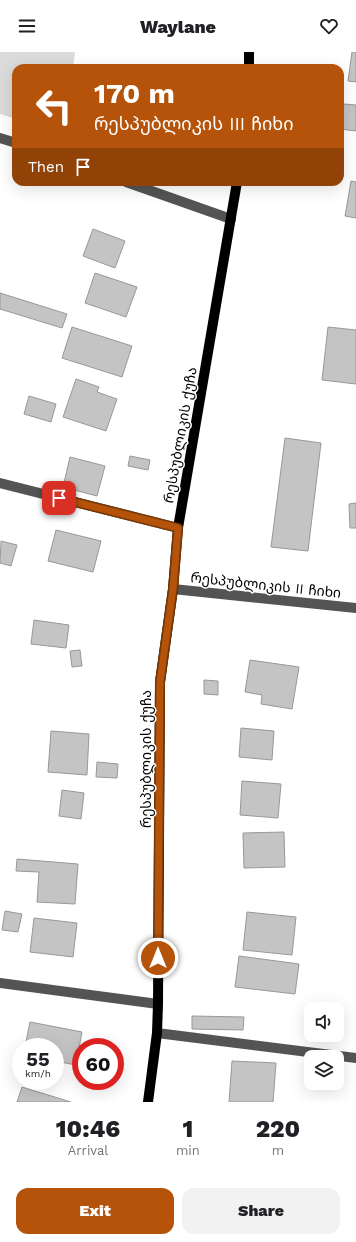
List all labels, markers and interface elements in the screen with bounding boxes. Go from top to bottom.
icon: menu [16,15,38,37]
icon: heart [318,15,340,37]
text: Waylane [140,16,216,37]
text: 170 m [94,77,175,110]
icon: left [28,80,80,132]
text: რესპუბლიკის III ჩიხი [94,113,294,134]
icon: arrive [72,156,94,178]
text: Then [28,158,64,176]
street label: რესპუბლიკის ქუჩა [160,366,201,504]
pin [42,481,76,515]
icon: arrive [48,487,70,509]
street label: რესპუბლიკის II ჩიხი [190,569,342,602]
street label: რესპუბლიკის ქუჩა [138,690,155,828]
position arrow [137,937,179,979]
map controls [304,1002,344,1090]
button: sound [304,1002,344,1042]
speed limit sign: 60 [72,1038,124,1090]
text: 55 [26,1047,50,1071]
button: layers [304,1050,344,1090]
text: km/h [25,1068,51,1079]
text: 10:46 [56,1115,120,1143]
text: 1 [183,1115,193,1143]
text: 220 [256,1115,300,1143]
text: Arrival [68,1143,108,1158]
text: min [176,1143,200,1158]
text: m [272,1143,284,1158]
button: Exit [16,1188,174,1234]
button: Share [182,1188,340,1234]

